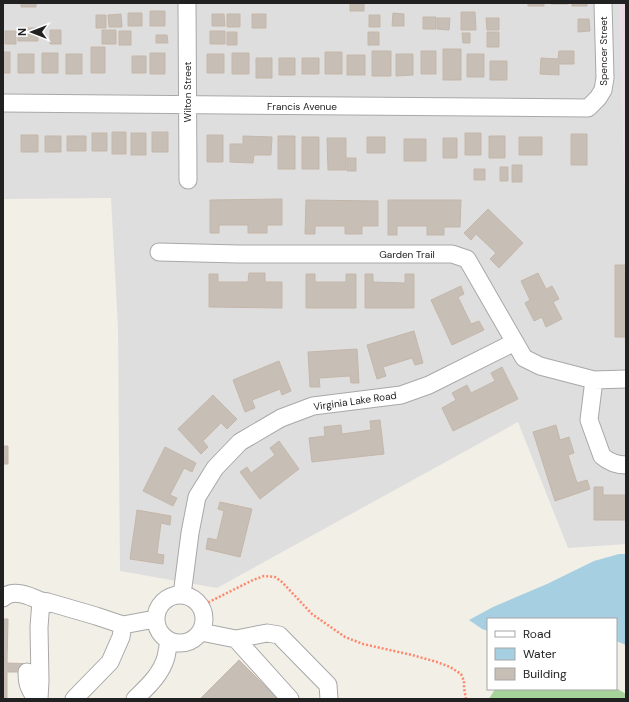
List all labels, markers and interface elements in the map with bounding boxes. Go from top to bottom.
north arrow [12,12,52,52]
street label: Spencer Street [597,16,610,86]
text: N [15,28,29,36]
street label: Wilton Street [181,62,194,122]
street label: Francis Avenue [267,100,337,113]
street label: Garden Trail [379,248,435,261]
street label: Virginia Lake Road [313,389,397,413]
legend [487,618,617,690]
text: Road [523,626,551,642]
text: Water [523,646,557,662]
text: Building [523,666,567,682]

